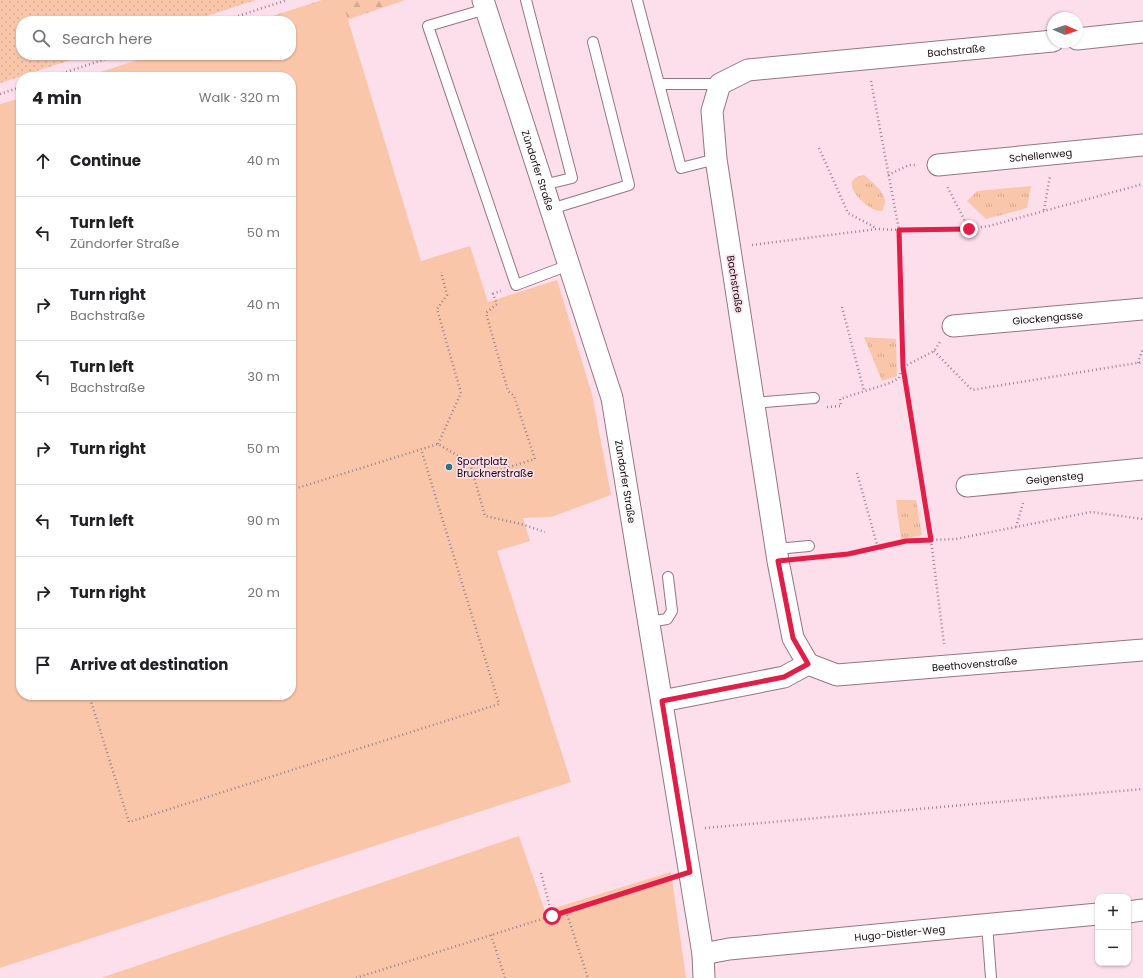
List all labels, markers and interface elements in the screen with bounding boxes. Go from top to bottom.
north arrow [1047,12,1083,48]
search box [16,16,296,60]
icon: search [30,27,52,49]
text: Search here [62,28,152,49]
street label: Bachstraße [927,40,986,60]
text: 4 min [32,86,82,110]
text: Walk · 320 m [199,88,280,107]
street label: Zündorfer Straße [518,128,558,213]
street label: Schellenweg [1008,144,1073,166]
icon: ahead [32,150,54,172]
text: Continue [70,150,141,171]
text: 40 m [247,151,280,170]
text: Turn left [70,212,134,233]
route end [960,220,978,238]
icon: left [32,222,54,244]
text: 50 m [247,223,280,242]
text: Zündorfer Straße [70,234,179,253]
street label: Bachstraße [723,254,747,314]
text: Turn right [70,284,146,305]
icon: right [32,294,54,316]
text: 40 m [247,295,280,314]
text: Bachstraße [70,306,145,325]
street label: Glockengasse [1012,307,1084,328]
text: Turn left [70,356,134,377]
icon: left [32,366,54,388]
text: 30 m [247,367,280,386]
text: Bachstraße [70,378,145,397]
icon: right [32,438,54,460]
text: Turn right [70,438,146,459]
text: 50 m [247,439,280,458]
street label: Zündorfer Straße [611,439,640,524]
place label: Sportplatz Brucknerstraße [457,454,533,481]
marker: Sportplatz Brucknerstraße [444,462,454,472]
street label: Geigensteg [1025,467,1084,488]
icon: left [32,510,54,532]
text: Turn left [70,510,134,531]
text: 90 m [247,511,280,530]
icon: right [32,582,54,604]
text: Turn right [70,582,146,603]
text: 20 m [247,583,280,602]
street label: Beethovenstraße [931,653,1018,675]
icon: arrive [32,654,54,676]
text: Arrive at destination [70,654,228,675]
map controls [1095,894,1131,966]
button: + [1095,894,1131,930]
route start [543,907,561,925]
street label: Hugo-Distler-Weg [854,921,946,945]
button: − [1095,930,1131,966]

